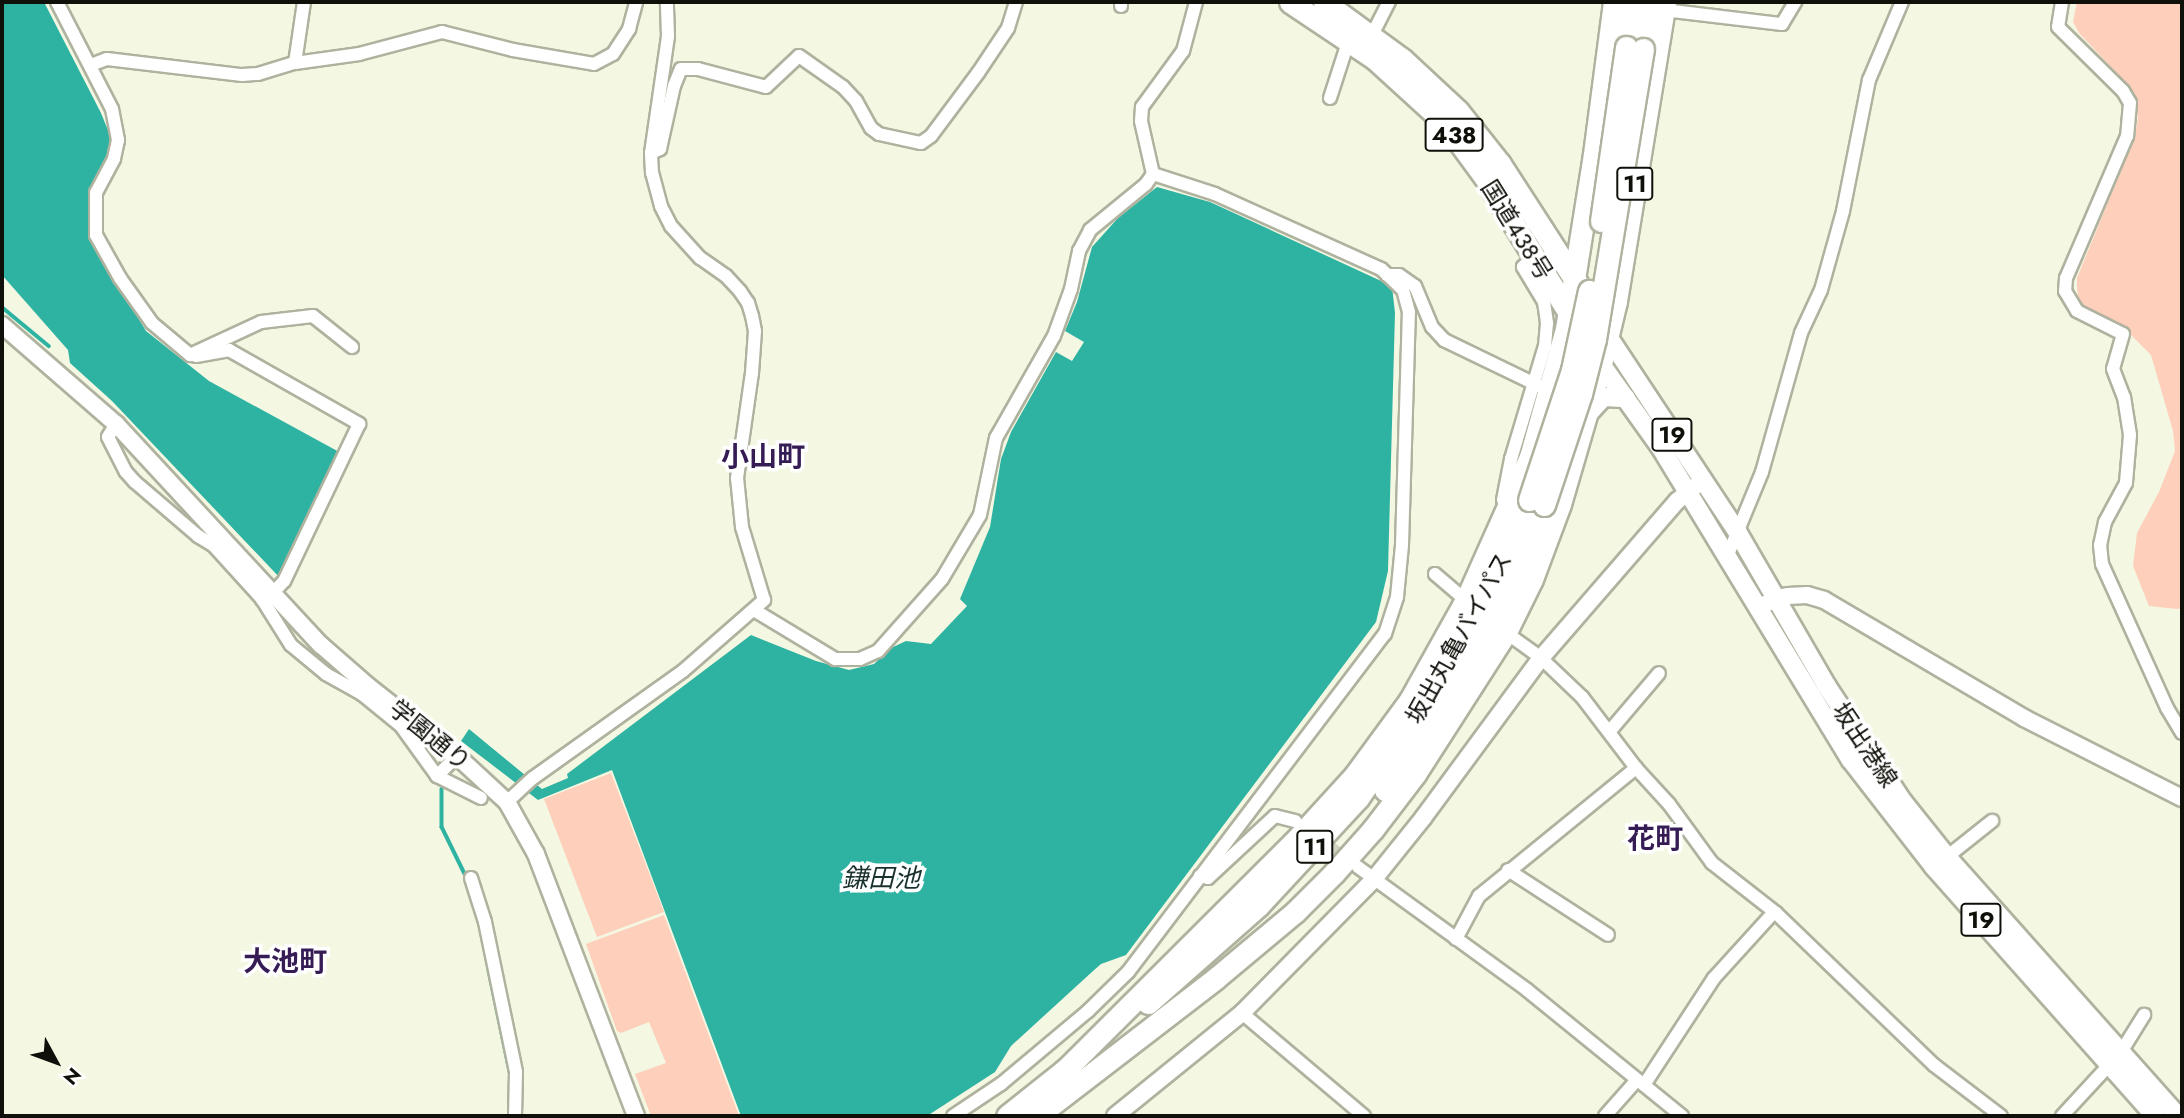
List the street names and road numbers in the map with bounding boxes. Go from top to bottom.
road number: 438 [1424,116,1484,154]
road number: 11 [1616,164,1654,204]
street label: 国道438号 [1475,175,1559,285]
road number: 19 [1651,416,1693,454]
street label: 坂出丸亀バイパス [1400,547,1518,729]
street label: 学園通り [384,694,476,776]
street label: 坂出港線 [1826,697,1904,793]
road number: 11 [1296,828,1334,866]
road number: 19 [1960,900,2002,939]

